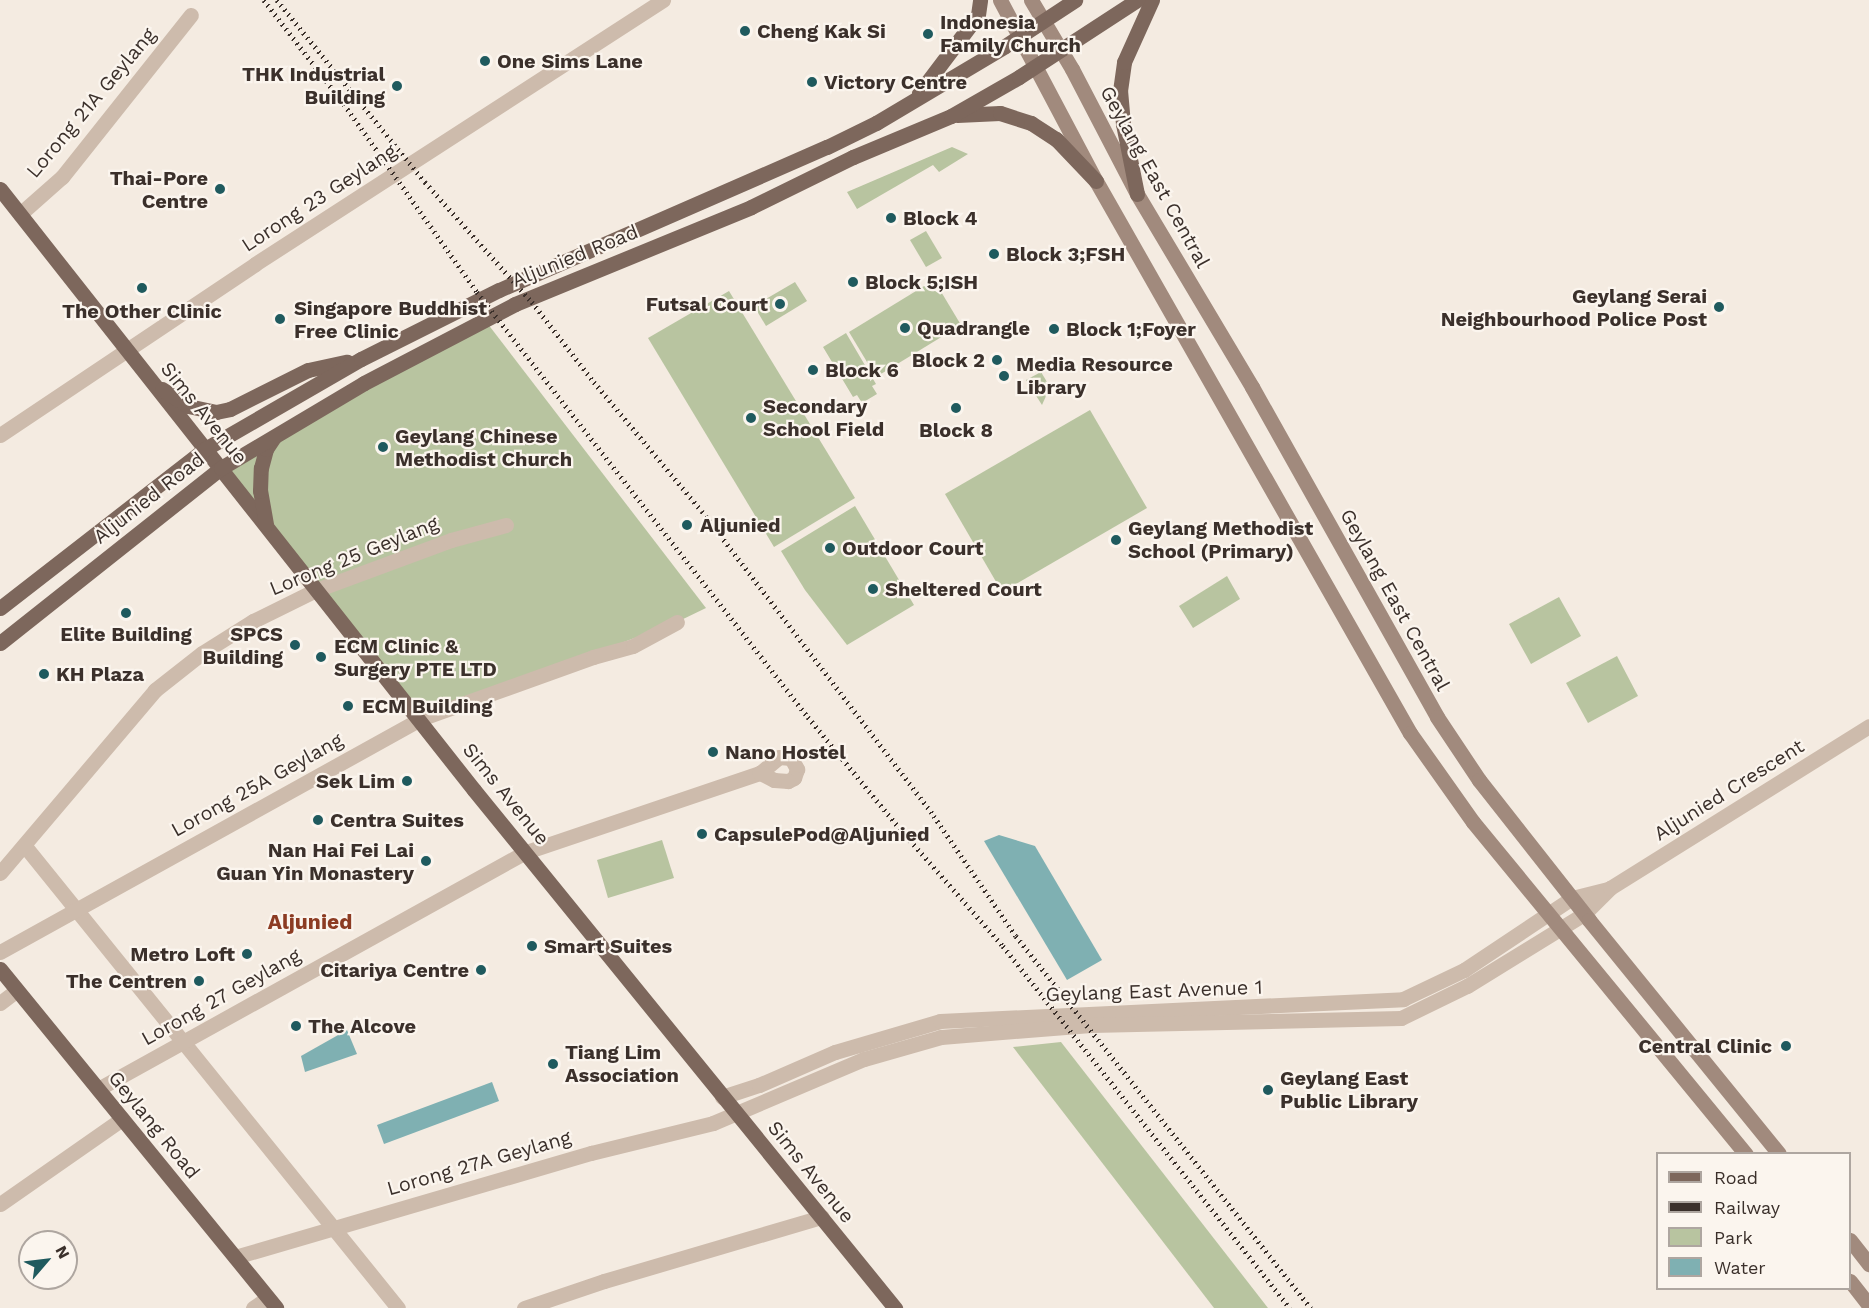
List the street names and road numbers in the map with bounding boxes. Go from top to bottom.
street label: Lorong 21A Geylang [21,23,161,183]
street label: Geylang East Central [1095,82,1215,272]
street label: Lorong 23 Geylang [237,139,401,257]
street label: Aljunied Road [508,220,642,292]
street label: Sims Avenue [155,357,253,469]
street label: Aljunied Road [89,447,209,549]
street label: Geylang East Central [1335,505,1455,695]
street label: Lorong 25 Geylang [266,511,442,601]
street label: Lorong 25A Geylang [167,728,347,842]
street label: Aljunied Crescent [1649,734,1809,846]
street label: Sims Avenue [457,738,555,850]
street label: Lorong 27 Geylang [137,943,305,1051]
street label: Geylang East Avenue 1 [1044,975,1264,1007]
street label: Geylang Road [103,1066,205,1184]
street label: Sims Avenue [762,1116,860,1228]
street label: Lorong 27A Geylang [384,1125,574,1201]

